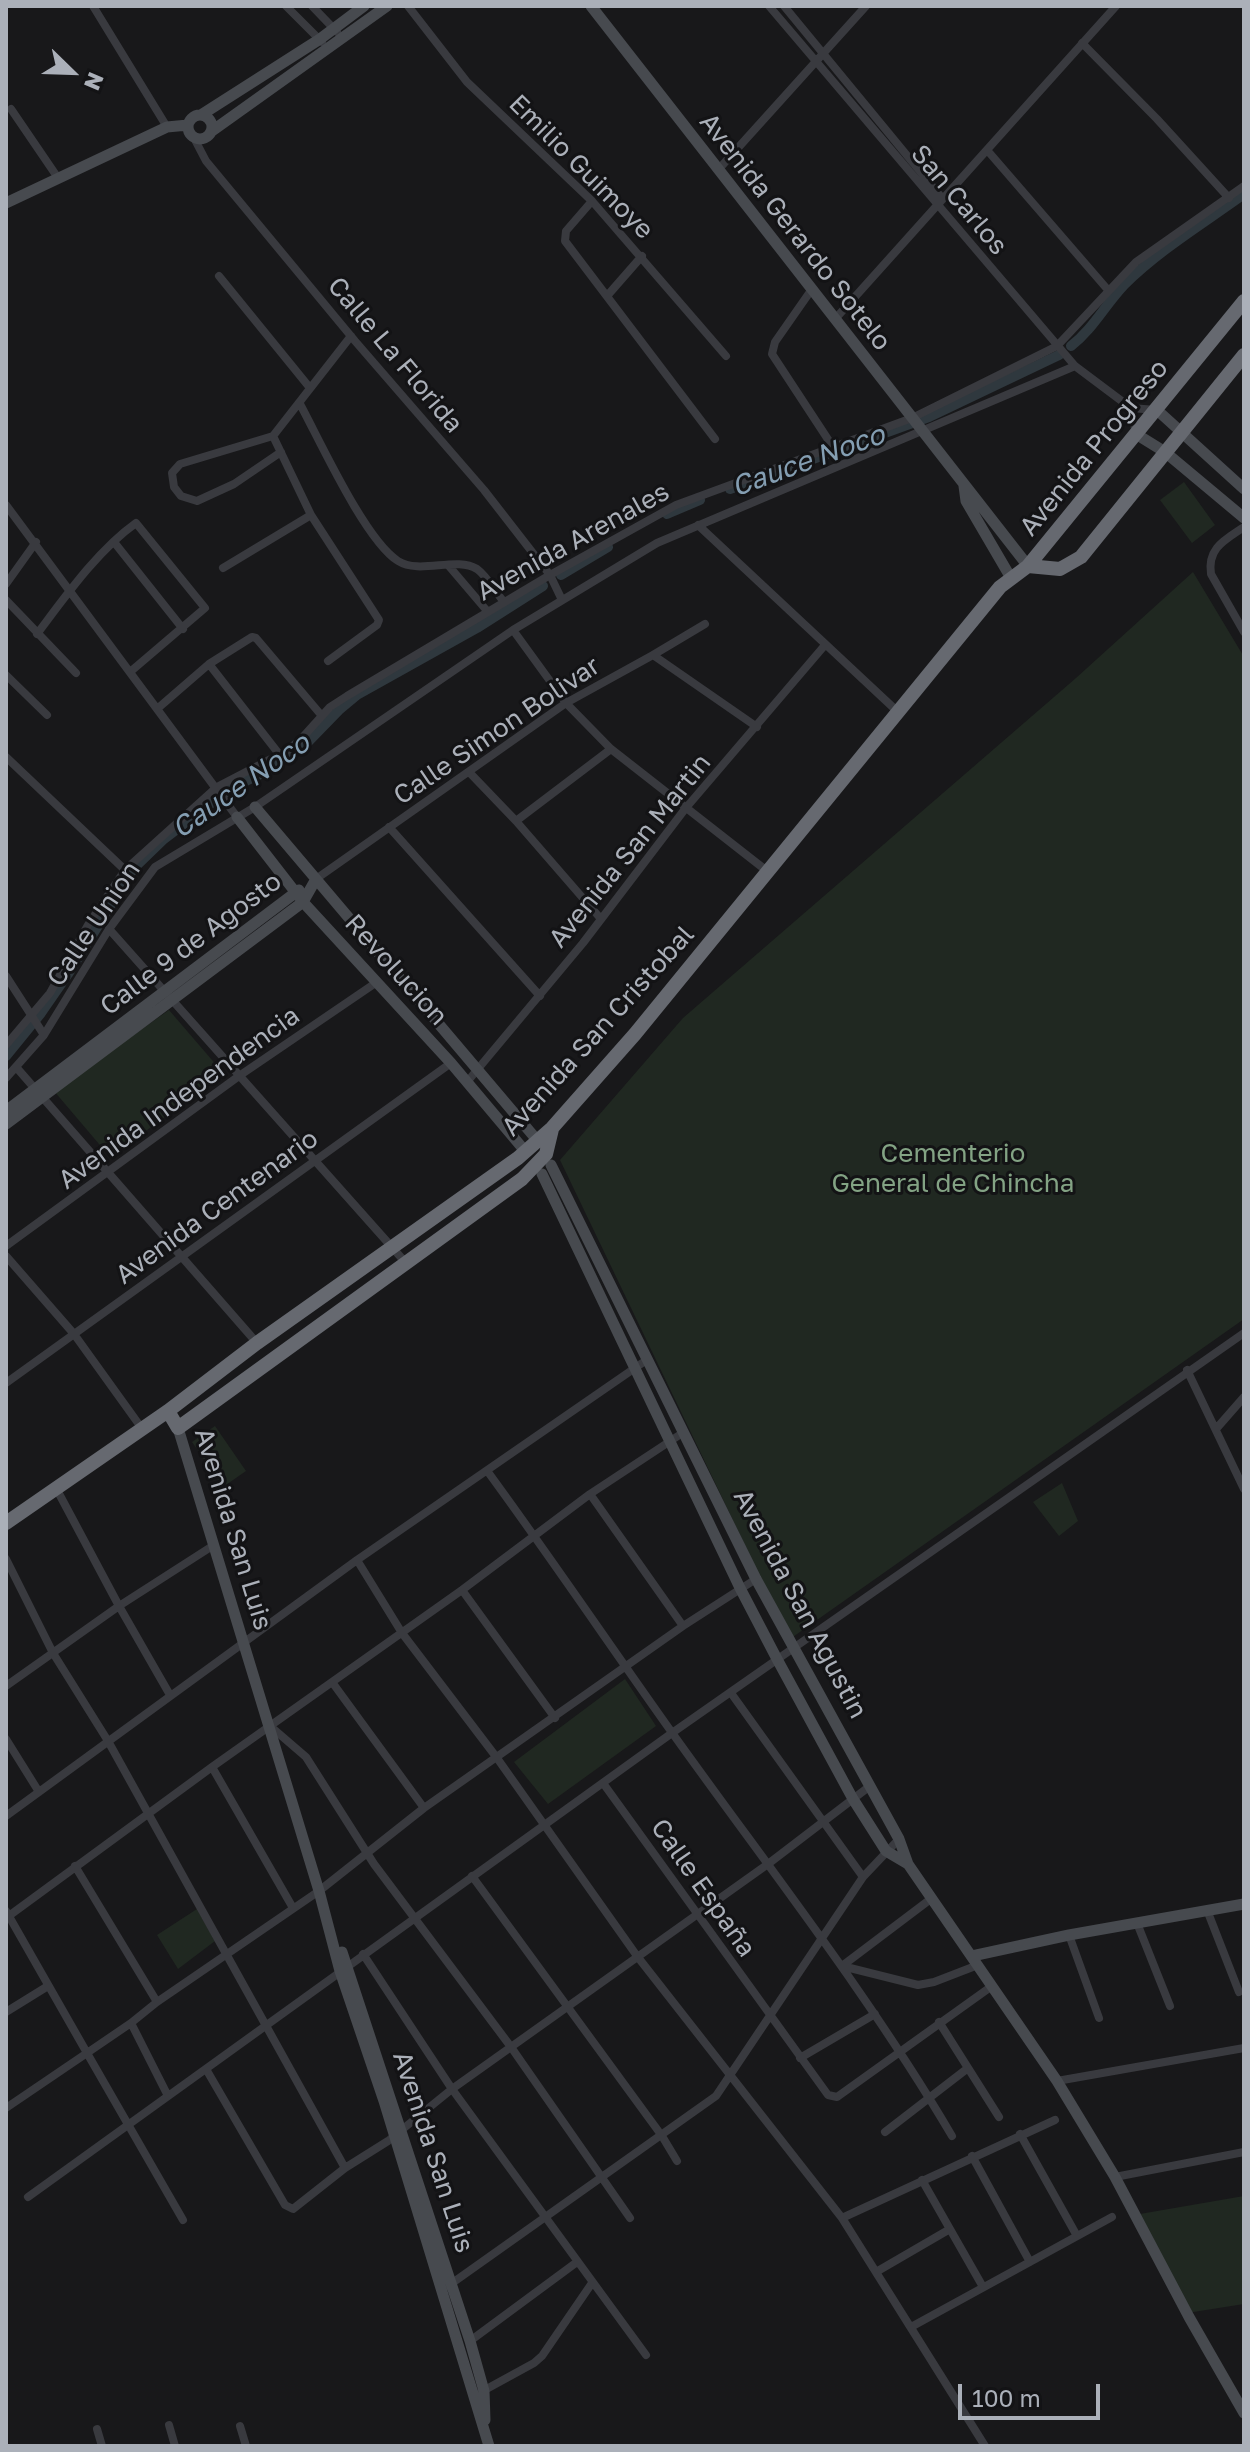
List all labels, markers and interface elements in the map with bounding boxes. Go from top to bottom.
north arrow [32,32,112,112]
text: N [79,69,110,95]
street label: Emilio Guimoye [502,88,660,246]
street label: Avenida Gerardo Sotelo [693,107,897,357]
street label: San Carlos [904,139,1014,261]
street label: Calle La Florida [321,271,469,439]
street label: Avenida Progreso [1013,353,1175,543]
water label: Cauce Noco [727,418,889,504]
street label: Avenida Arenales [471,476,675,608]
street label: Calle Simon Bolivar [388,650,606,812]
water label: Cauce Noco [166,726,316,846]
street label: Avenida San Martin [542,748,718,954]
street label: Calle Union [41,856,147,992]
street label: Calle 9 de Agosto [94,866,288,1022]
street label: Revolucion [338,908,454,1032]
street label: Avenida San Cristobal [495,919,701,1143]
street label: Avenida Independencia [52,1000,306,1196]
street label: Avenida Centenario [110,1123,324,1291]
park label: Cementerio General de Chincha [832,1138,1074,1200]
street label: Avenida San Luis [187,1424,279,1634]
street label: Avenida San Agustin [726,1484,874,1724]
street label: Calle España [644,1813,762,1963]
street label: Avenida San Luis [386,2047,480,2257]
scale bar [962,2368,1104,2418]
text: 100 m [972,2383,1041,2412]

